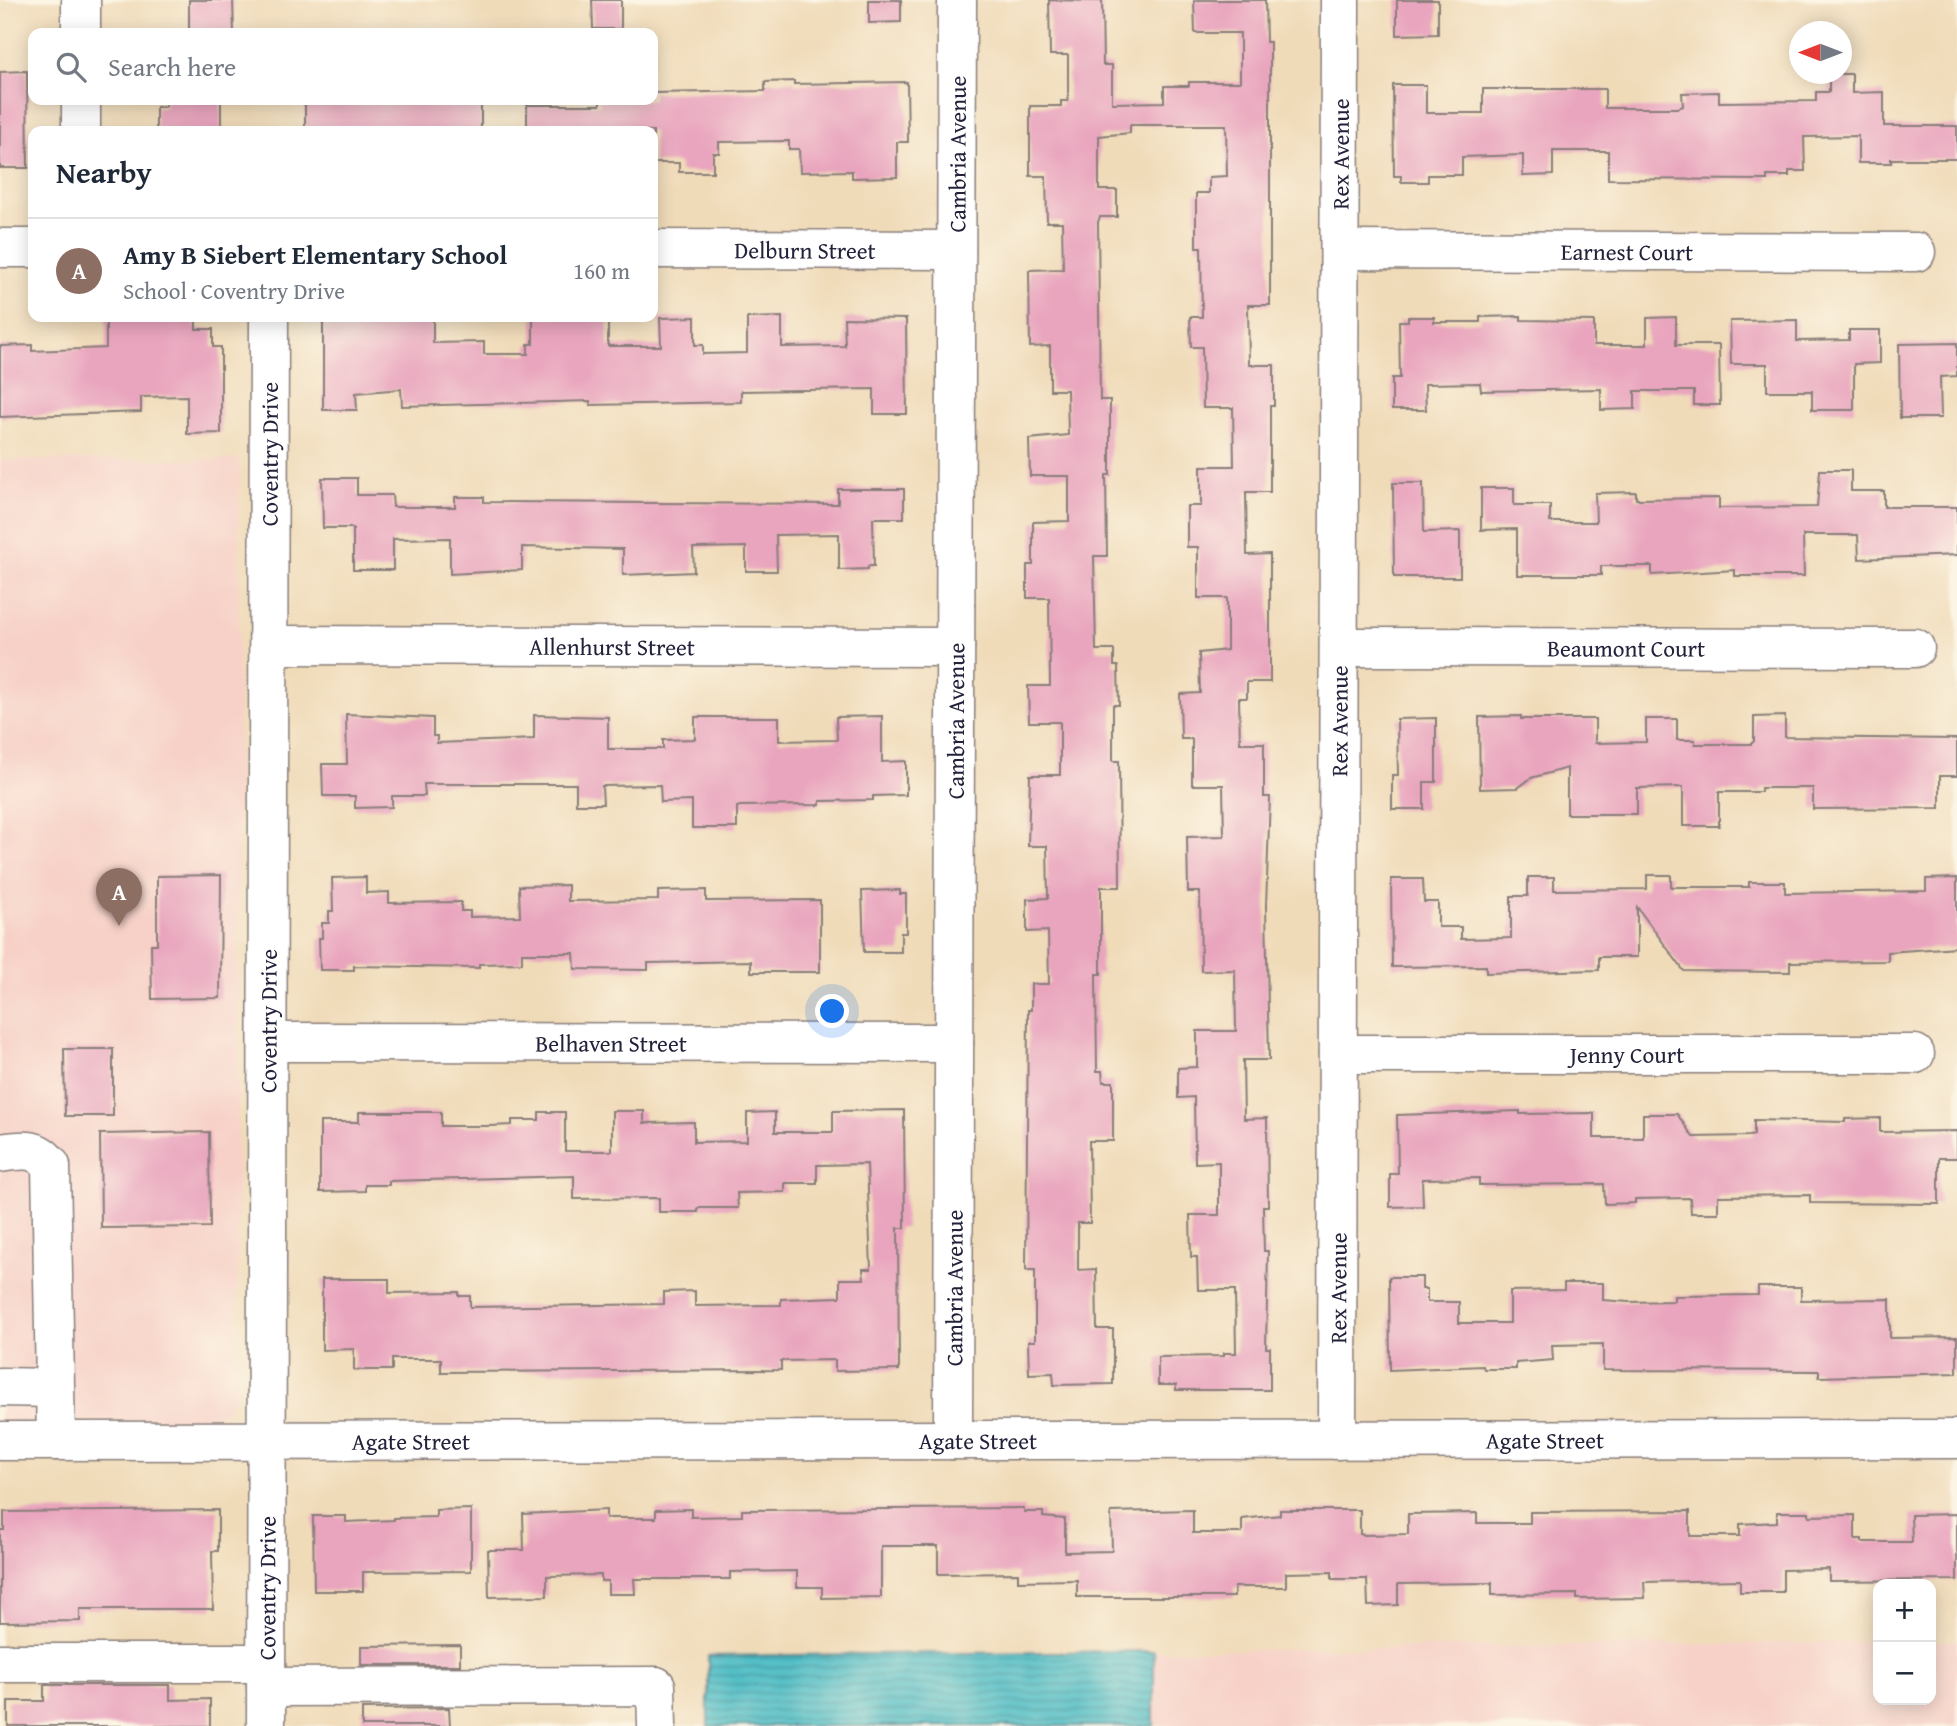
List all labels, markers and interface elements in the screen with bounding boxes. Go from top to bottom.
north arrow [1789,21,1852,84]
search box [28,28,658,105]
text: Search here [108,47,236,86]
icon: search [52,48,90,86]
street label: Cambria Avenue [940,76,973,232]
street label: Rex Avenue [1323,98,1356,210]
text: Nearby [56,150,152,194]
street label: Delburn Street [734,233,876,266]
street label: Earnest Court [1561,234,1693,268]
text: Amy B Siebert Elementary School [123,235,507,274]
text: A [72,254,86,287]
text: 160 m [573,254,630,287]
text: School · Coventry Drive [123,274,345,307]
street label: Coventry Drive [252,382,285,526]
street label: Allenhurst Street [529,629,695,663]
street label: Beaumont Court [1547,631,1705,664]
street label: Cambria Avenue [938,643,972,799]
street label: Rex Avenue [1322,665,1355,777]
pin: A [96,868,142,926]
street label: Coventry Drive [251,949,284,1093]
your location [815,994,849,1028]
street label: Belhaven Street [535,1026,687,1059]
street label: Jenny Court [1567,1038,1684,1071]
street label: Cambria Avenue [937,1210,970,1366]
street label: Rex Avenue [1321,1232,1354,1344]
street label: Agate Street [919,1423,1037,1457]
street label: Agate Street [1486,1423,1604,1456]
street label: Agate Street [352,1424,470,1457]
street label: Coventry Drive [250,1516,283,1660]
map controls [1873,1579,1936,1705]
button: + [1873,1579,1936,1642]
button: − [1873,1642,1936,1705]

